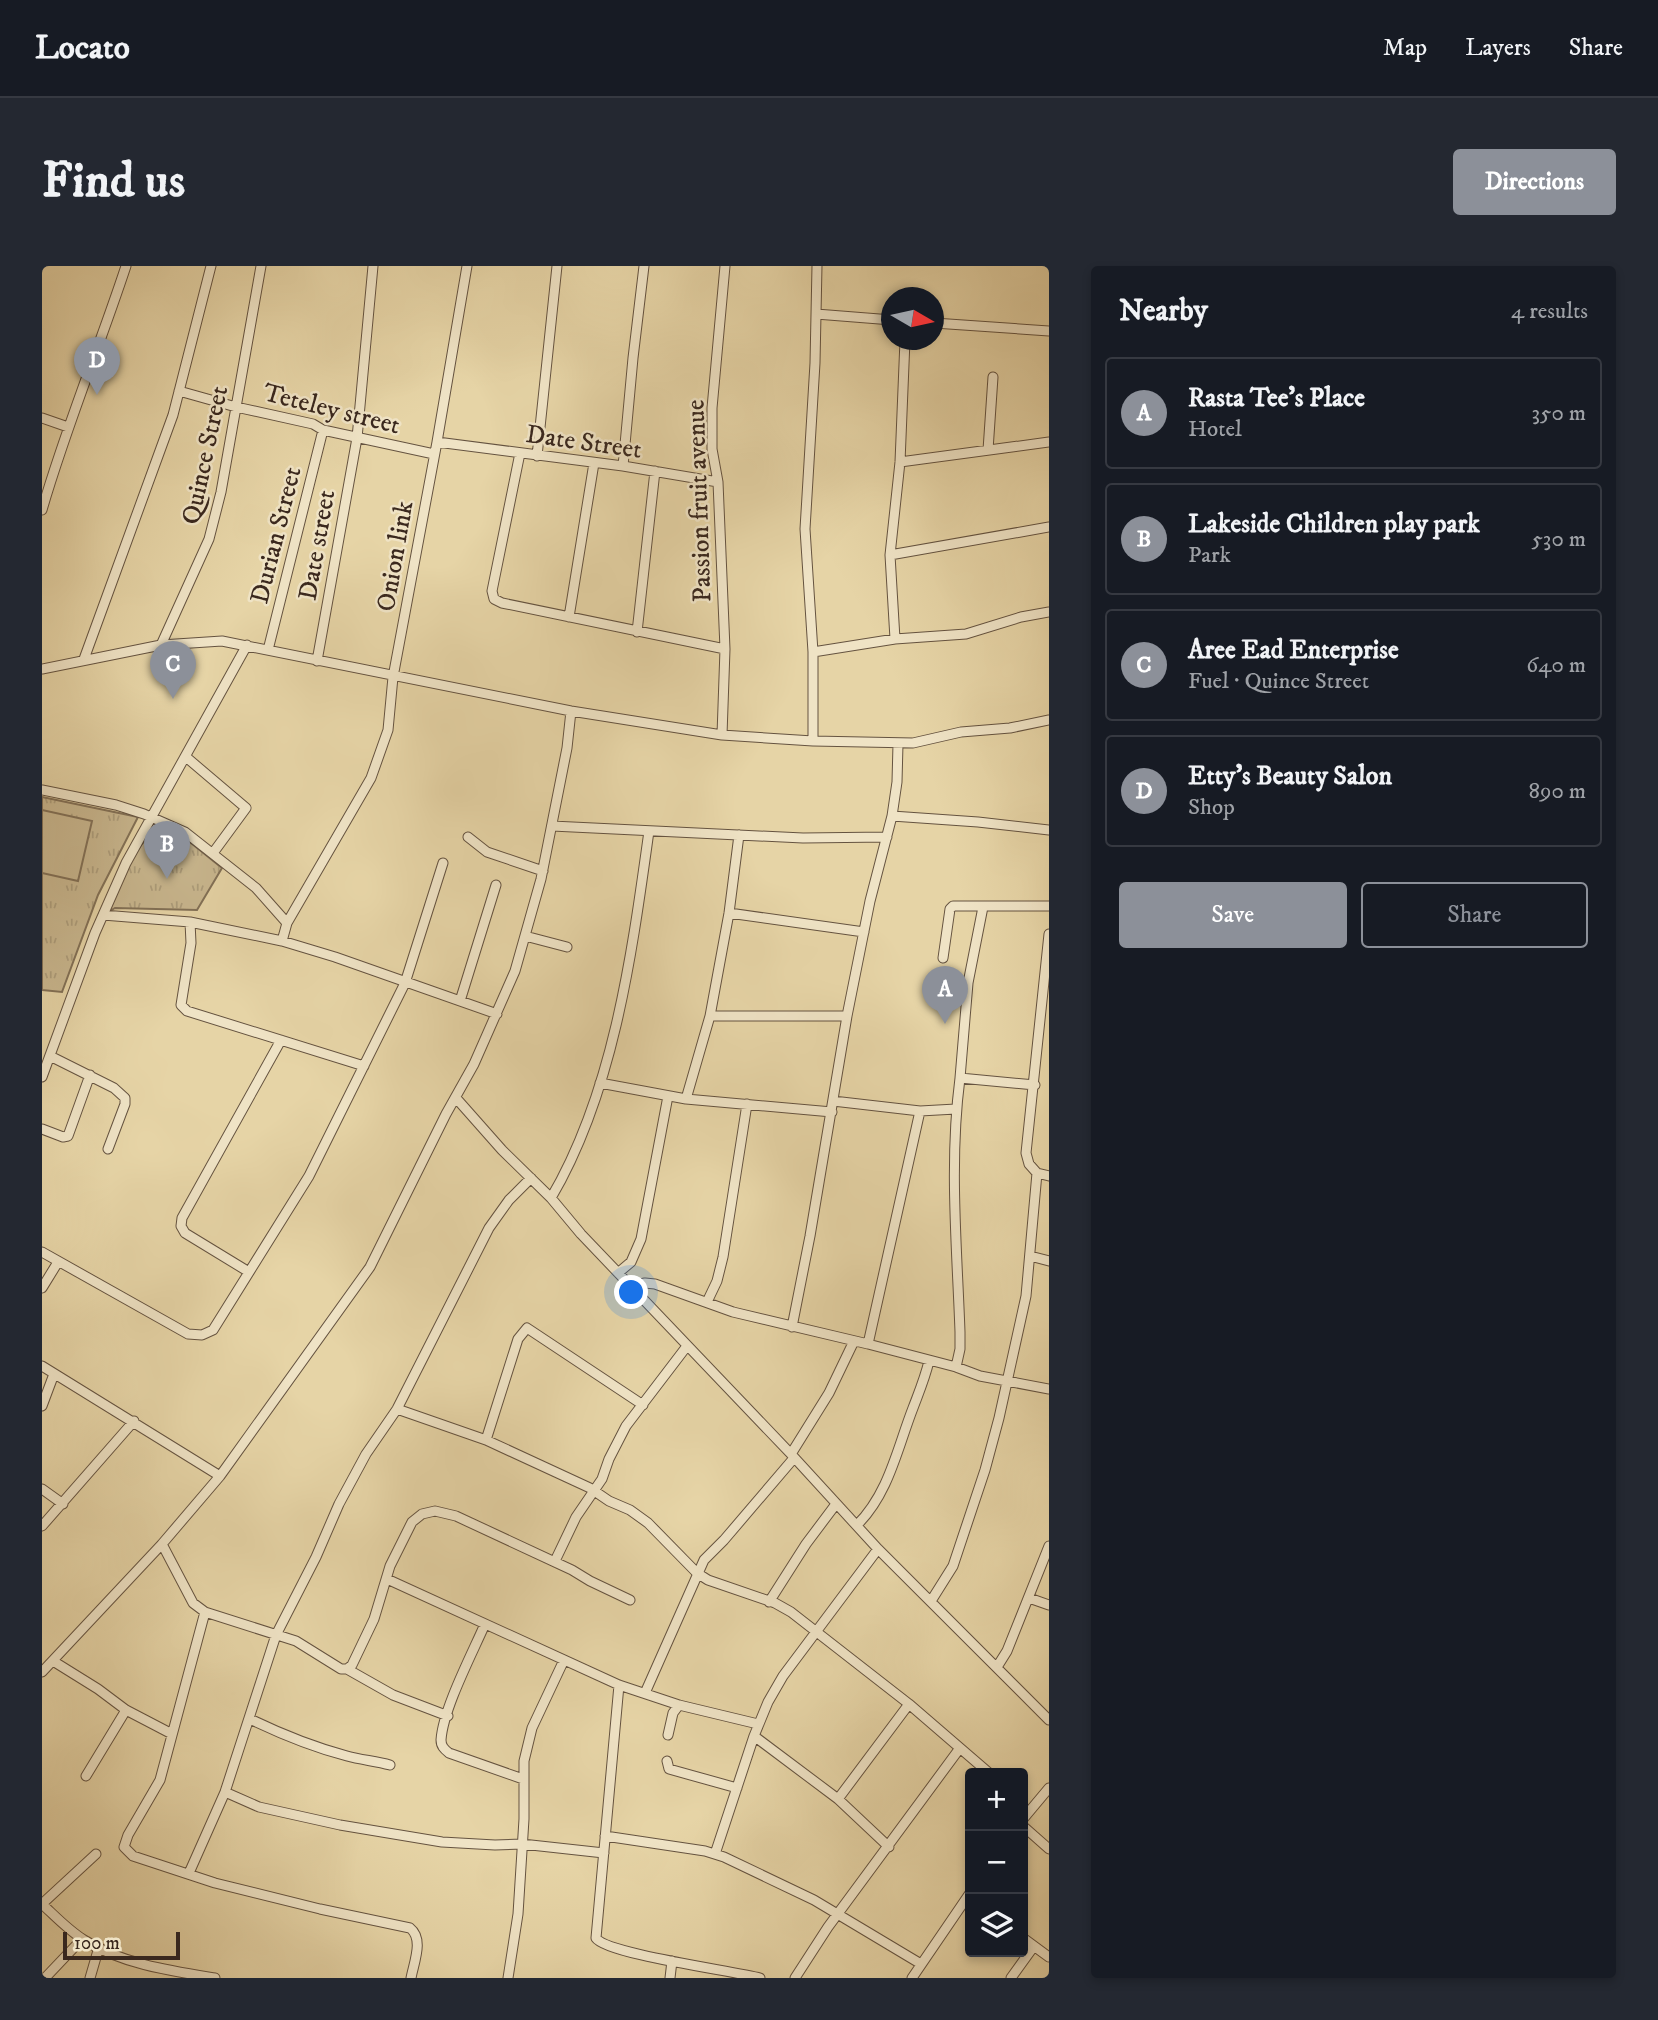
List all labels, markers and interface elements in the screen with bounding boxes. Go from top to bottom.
text: Locato [35,28,130,69]
text: Map [1383,33,1427,63]
text: Layers [1465,33,1531,63]
text: Share [1569,33,1623,63]
button: Directions [1453,149,1616,215]
text: Find us [42,151,185,213]
north arrow [881,287,944,350]
text: Nearby [1119,293,1208,330]
text: 4 results [1511,297,1588,326]
pin: D [74,337,120,395]
street label: Teteley street [260,377,403,442]
text: Rasta Tee’s Place [1188,382,1365,415]
street label: Quince Street [175,383,236,528]
street label: Passion fruit avenue [679,399,720,603]
text: A [1137,399,1151,428]
text: 350 m [1531,399,1586,428]
text: Hotel [1188,415,1242,444]
street label: Date Street [524,418,644,467]
street label: Durian Street [244,463,309,607]
street label: Date street [292,487,343,603]
street label: Onion link [370,498,421,614]
text: Lakeside Children play park [1188,508,1480,541]
text: B [1137,525,1151,554]
text: 530 m [1531,525,1586,554]
text: Park [1188,541,1231,570]
text: Aree Ead Enterprise [1188,634,1399,667]
pin: C [150,641,196,699]
text: C [1136,651,1152,680]
text: 640 m [1526,651,1586,680]
text: Fuel · Quince Street [1188,667,1369,696]
text: Etty's Beauty Salon [1188,760,1392,793]
text: D [1135,777,1153,806]
text: 890 m [1528,777,1586,806]
text: Shop [1188,793,1235,822]
pin: B [144,821,190,879]
button: Save [1119,882,1347,948]
button: Share [1361,882,1588,948]
pin: A [922,966,968,1024]
your location [614,1275,648,1309]
map controls [965,1768,1028,1957]
button: + [965,1768,1028,1831]
button: − [965,1831,1028,1894]
button: layers [965,1894,1028,1957]
scale bar [63,1929,180,1961]
text: 100 m [74,1932,120,1955]

